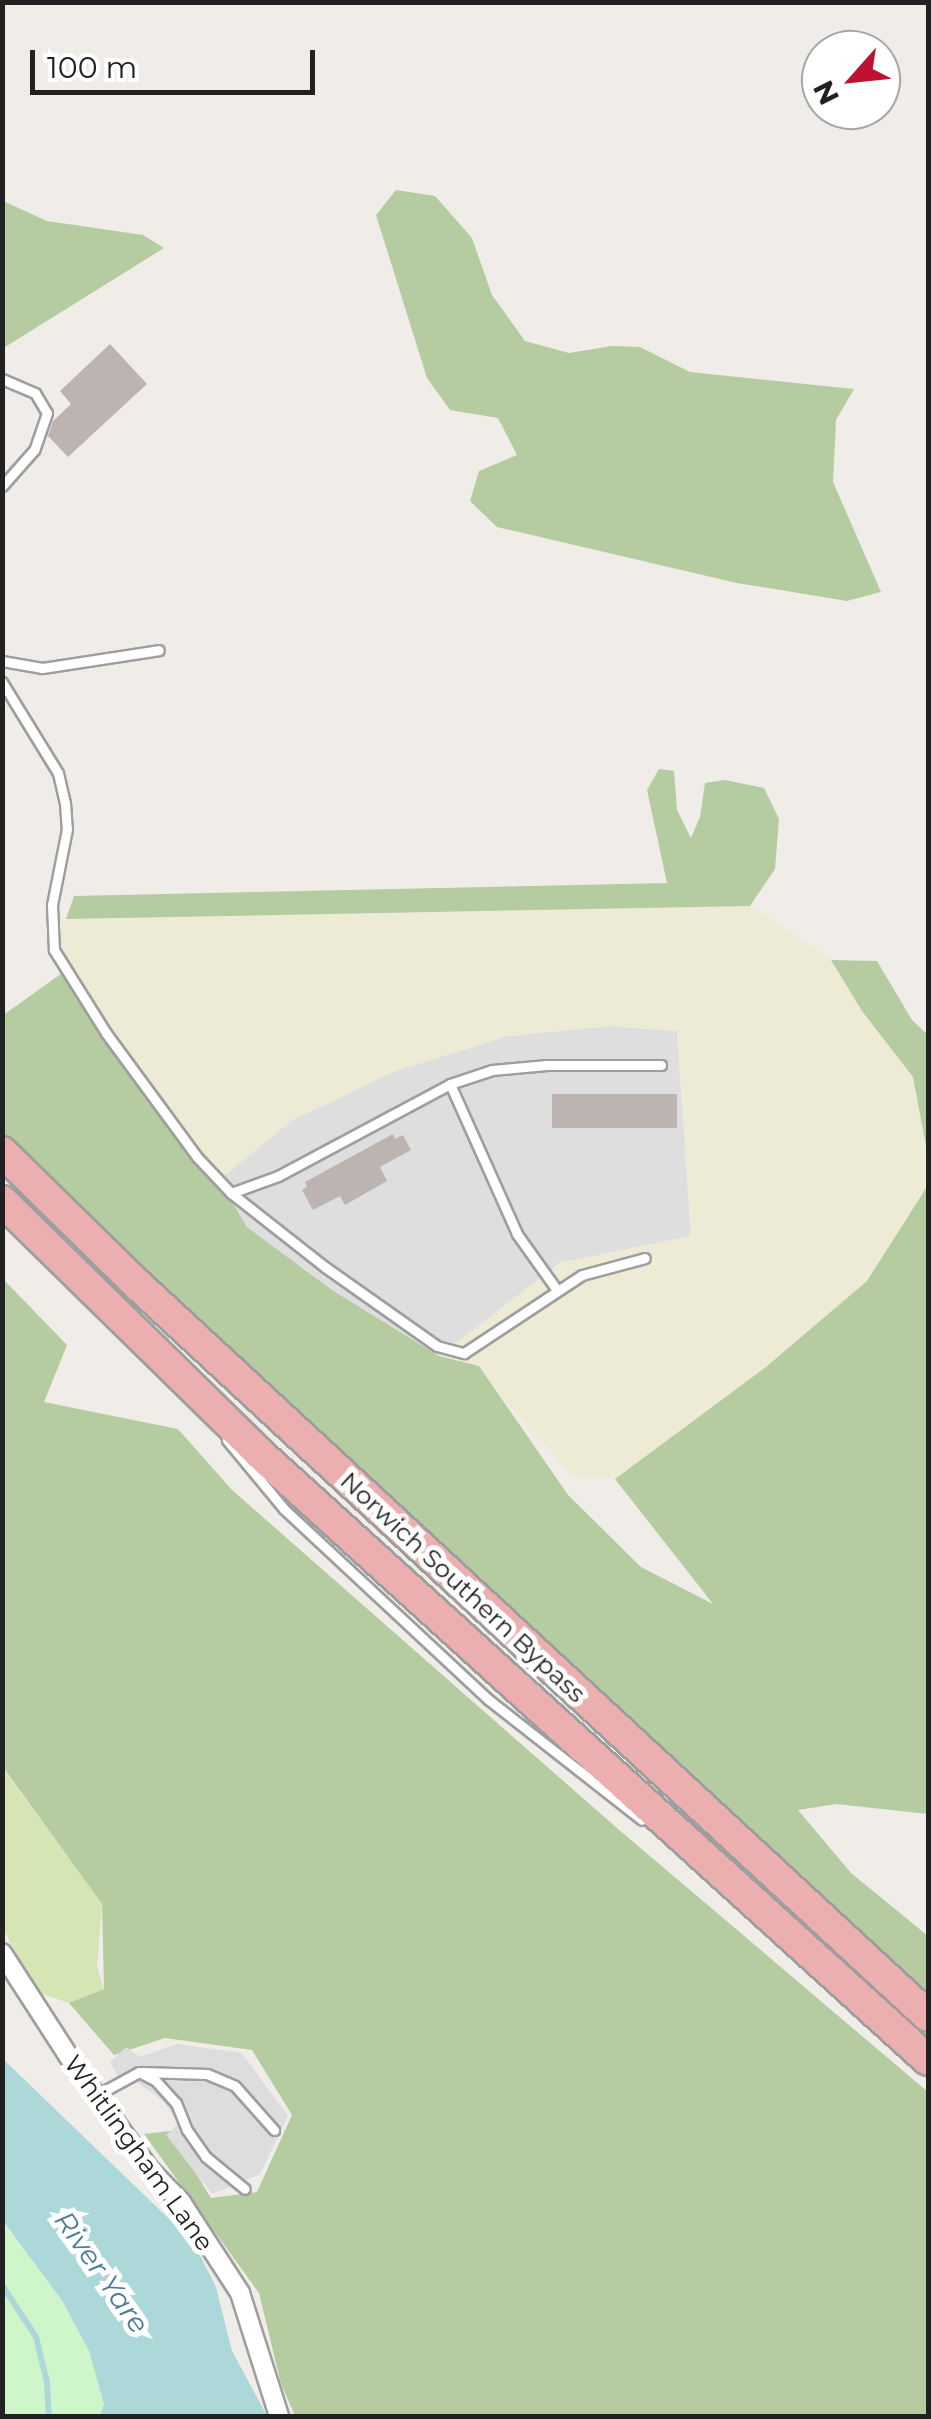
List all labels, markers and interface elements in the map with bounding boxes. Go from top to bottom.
scale bar [35,30,320,92]
north arrow [801,30,901,130]
text: 100 m [47,49,137,86]
text: N [806,75,846,111]
street label: Norwich Southern Bypass [334,1466,592,1708]
street label: Whitlingham Lane [58,2049,220,2257]
water label: River Yare [48,2204,156,2340]

